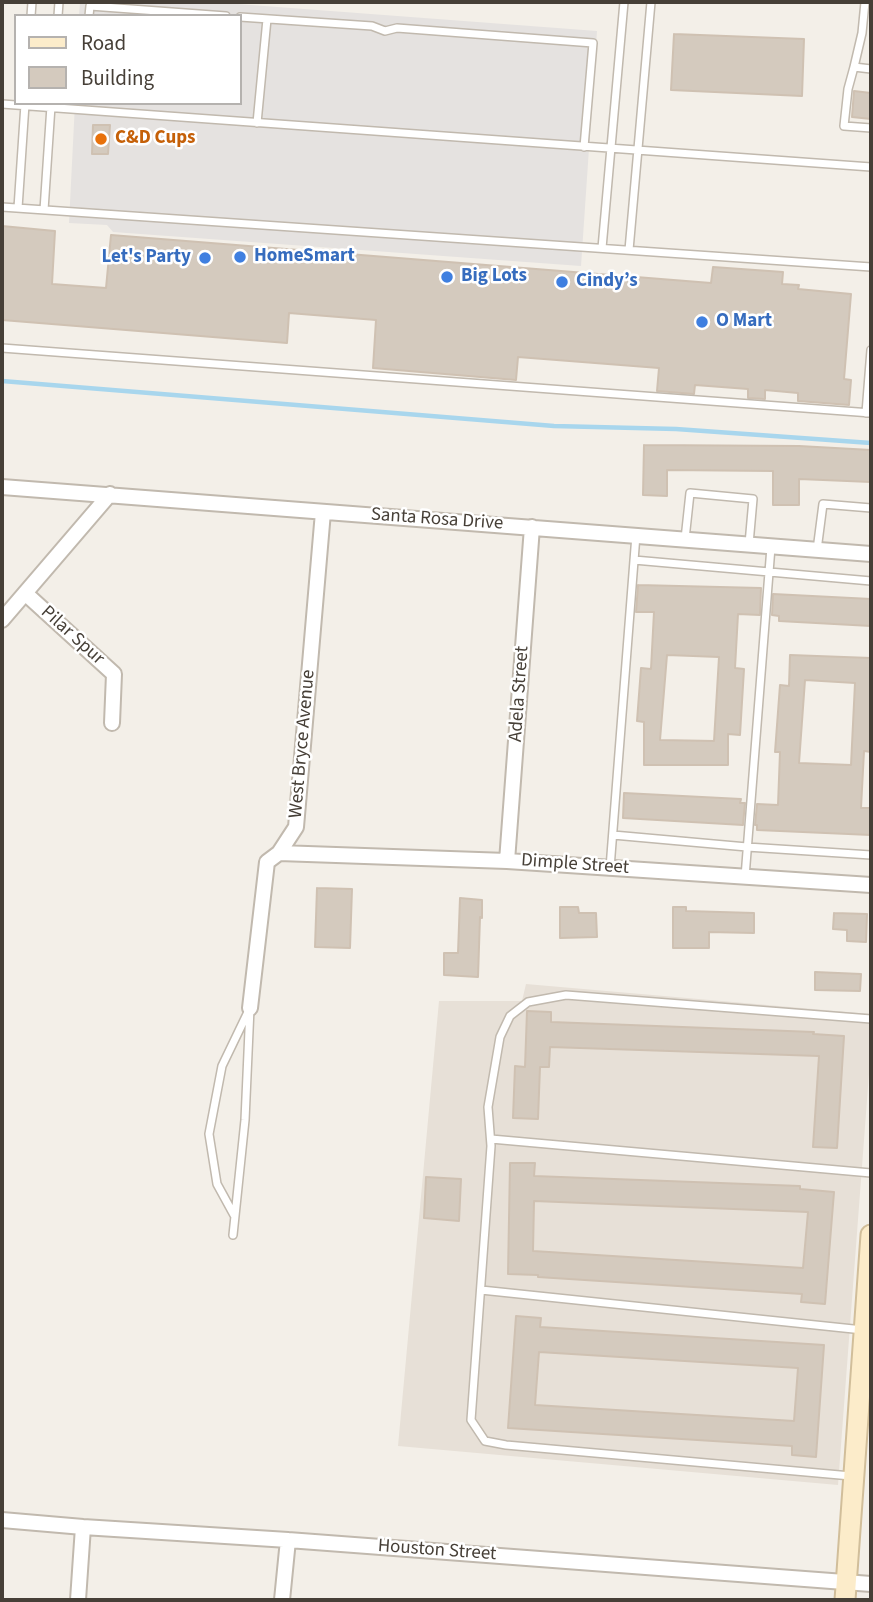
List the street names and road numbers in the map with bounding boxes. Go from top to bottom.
street label: Santa Rosa Drive [370,504,504,536]
street label: Pilar Spur [35,601,109,671]
street label: Adela Street [505,645,535,743]
street label: West Bryce Avenue [285,669,321,819]
street label: Dimple Street [520,850,630,880]
street label: Houston Street [377,1535,497,1567]

